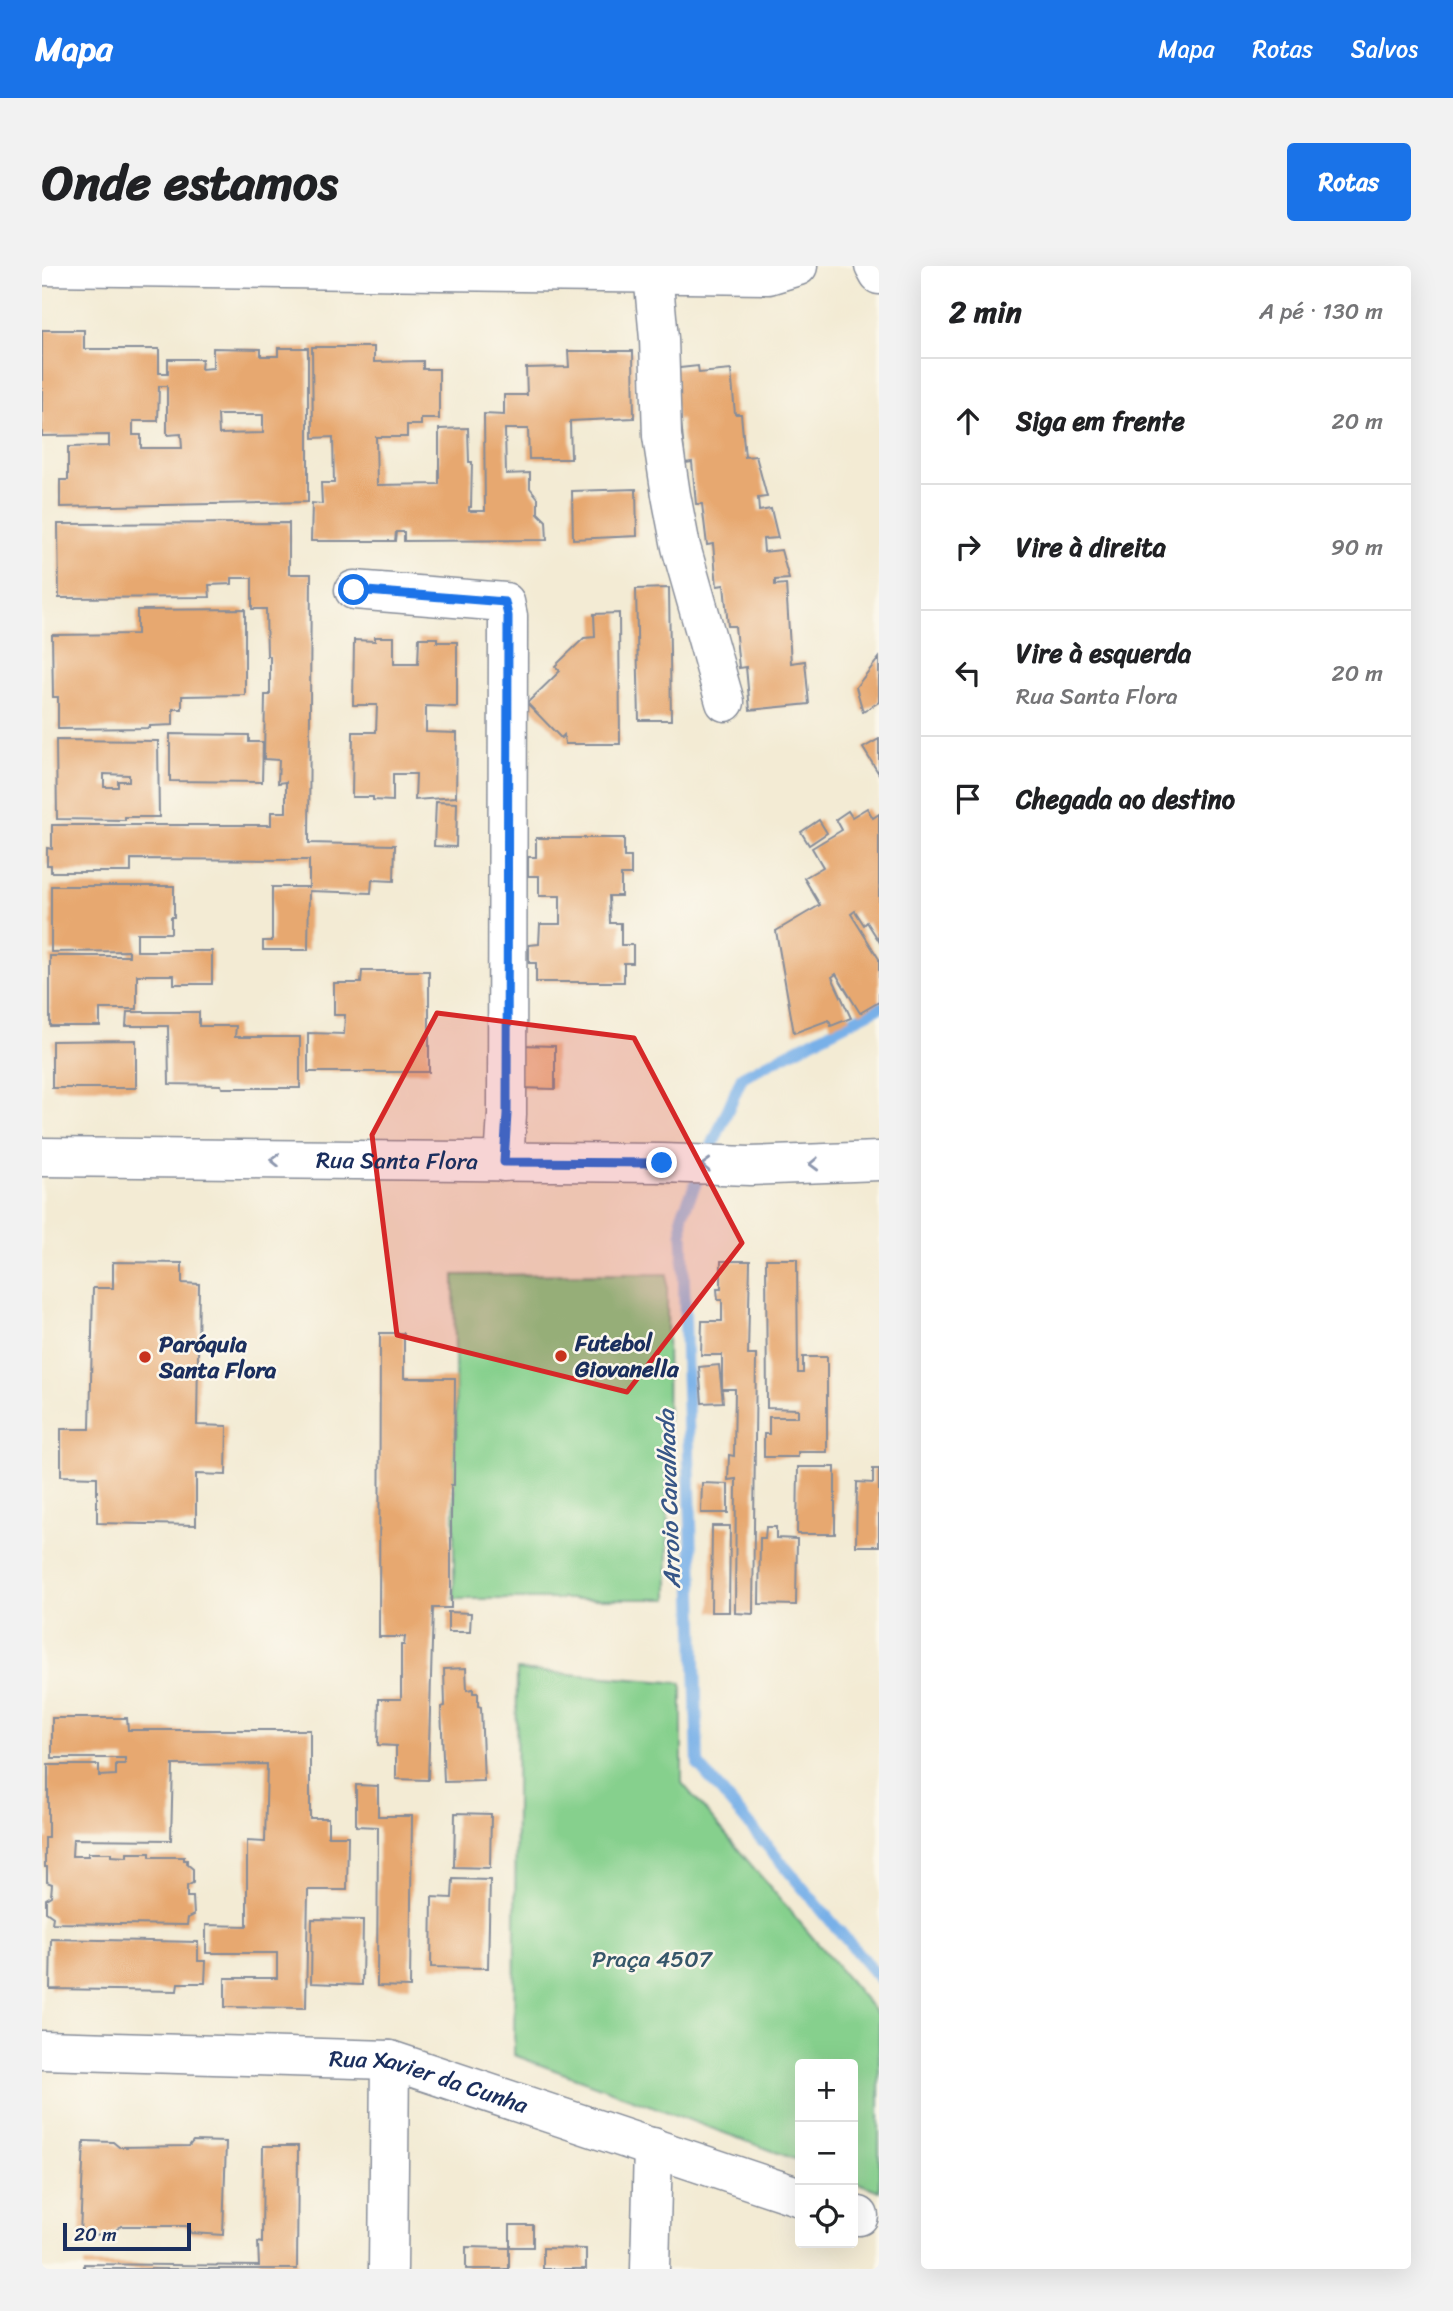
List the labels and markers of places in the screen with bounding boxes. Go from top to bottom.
place label: Futebol Giovanella [574,1323,680,1390]
place label: Paróquia Santa Flora [158,1324,277,1391]
marker: Futebol Giovanella [553,1348,569,1364]
marker: Paróquia Santa Flora [137,1349,153,1365]

